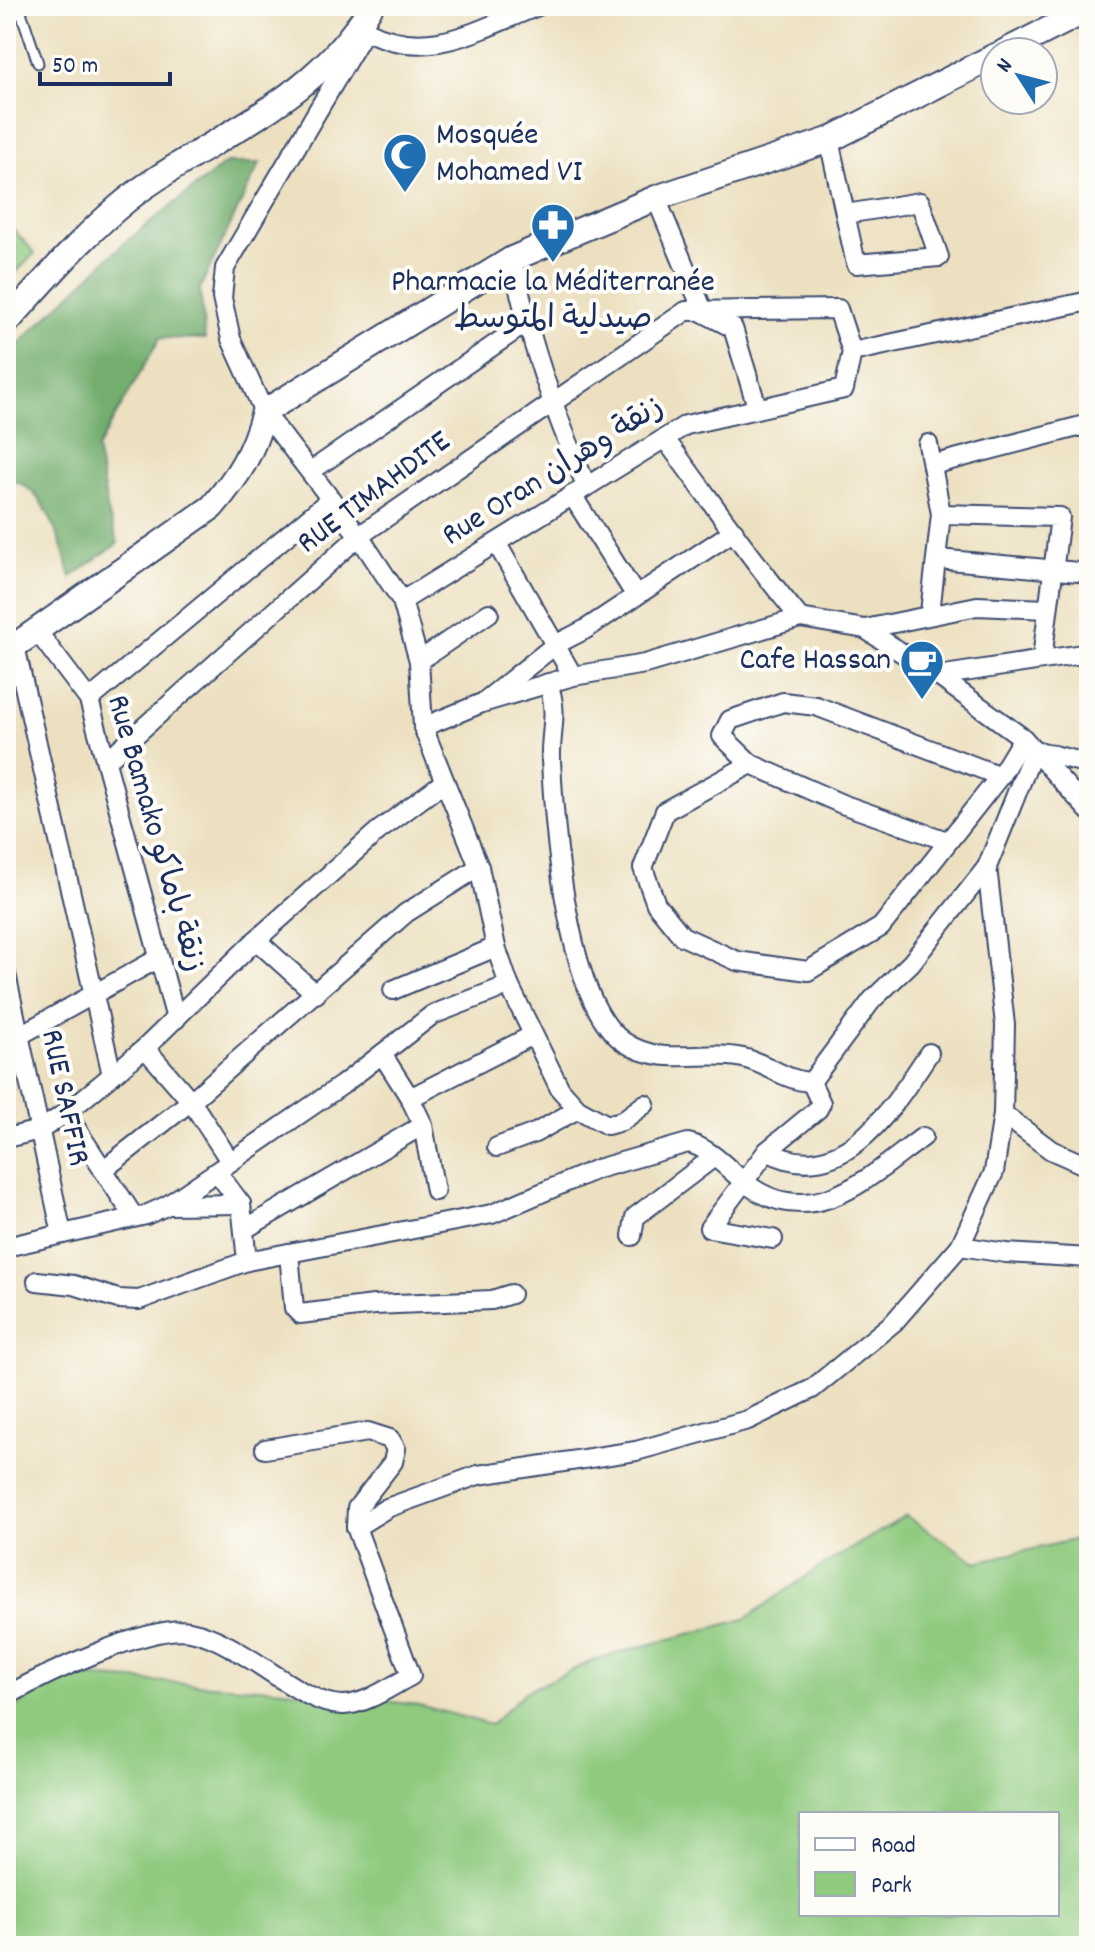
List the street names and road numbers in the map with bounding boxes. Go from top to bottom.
street label: Rue Oran زنقة وهران [434,386,674,560]
street label: RUE TIMAHDITE [289,421,462,567]
street label: Rue Bamako زنقة باماكو [92,690,216,978]
street label: RUE SAFFIR [26,1025,100,1171]

